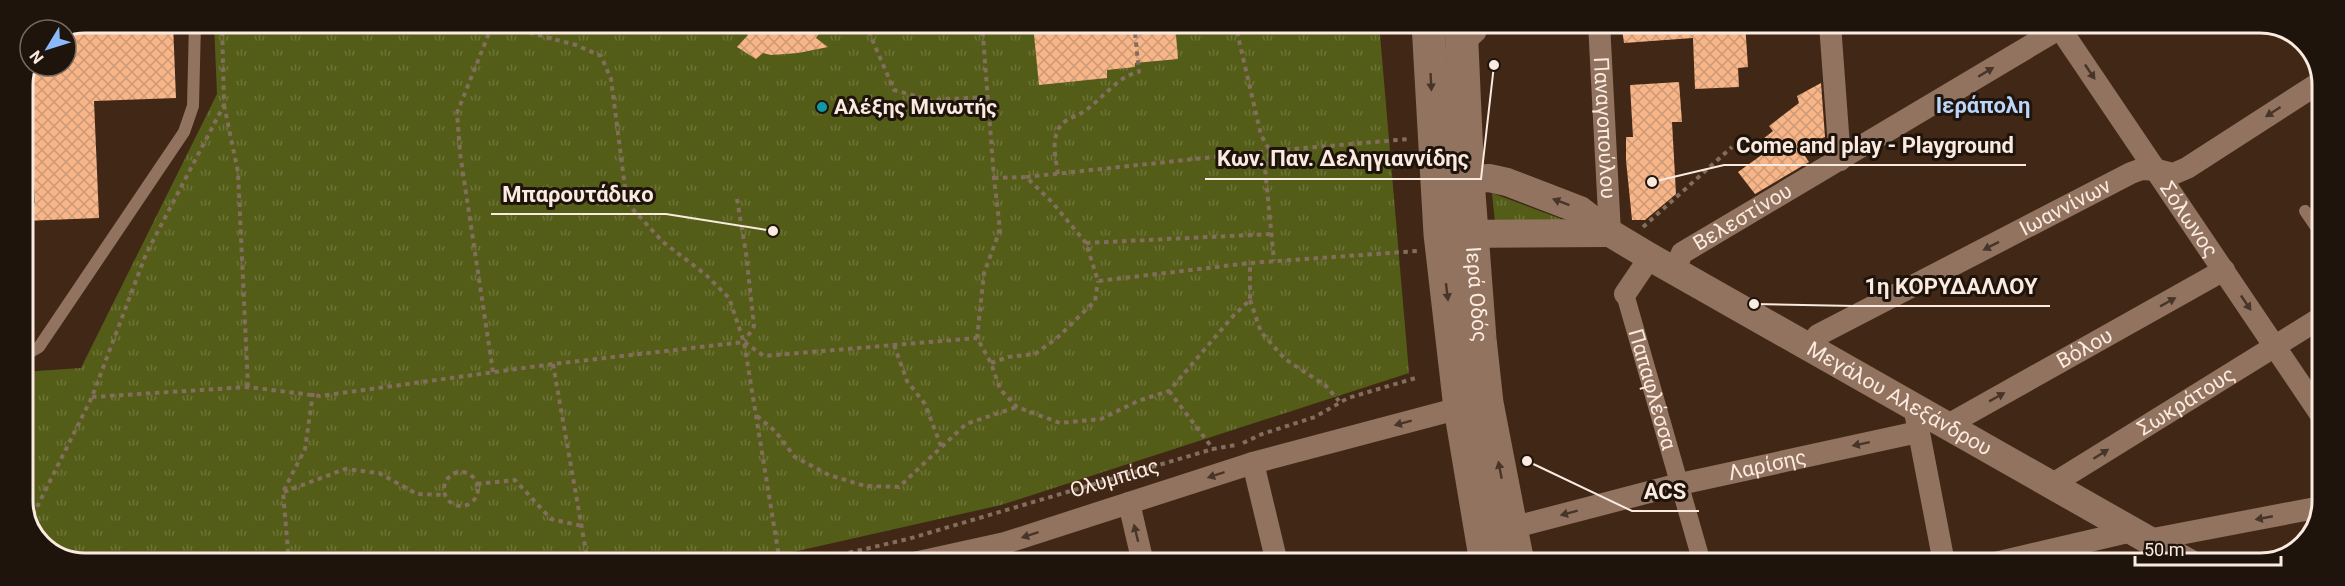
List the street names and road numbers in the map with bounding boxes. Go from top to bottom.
street label: Παναγοπούλου [1589,56,1620,200]
street label: Ιωαννίνων [2015,173,2115,241]
street label: Σόλωνος [2155,177,2223,262]
street label: Βελεστίνου [1689,178,1796,256]
street label: Ιερά Οδός [1461,246,1492,343]
street label: Βόλου [2053,323,2117,373]
street label: Παπαφλέσσα [1624,326,1681,453]
street label: Μεγάλου Αλεξάνδρου [1803,337,1996,460]
street label: Σωκράτους [2133,362,2239,440]
street label: Λαρίσης [1726,445,1809,485]
street label: Ολυμπίας [1067,454,1162,503]

